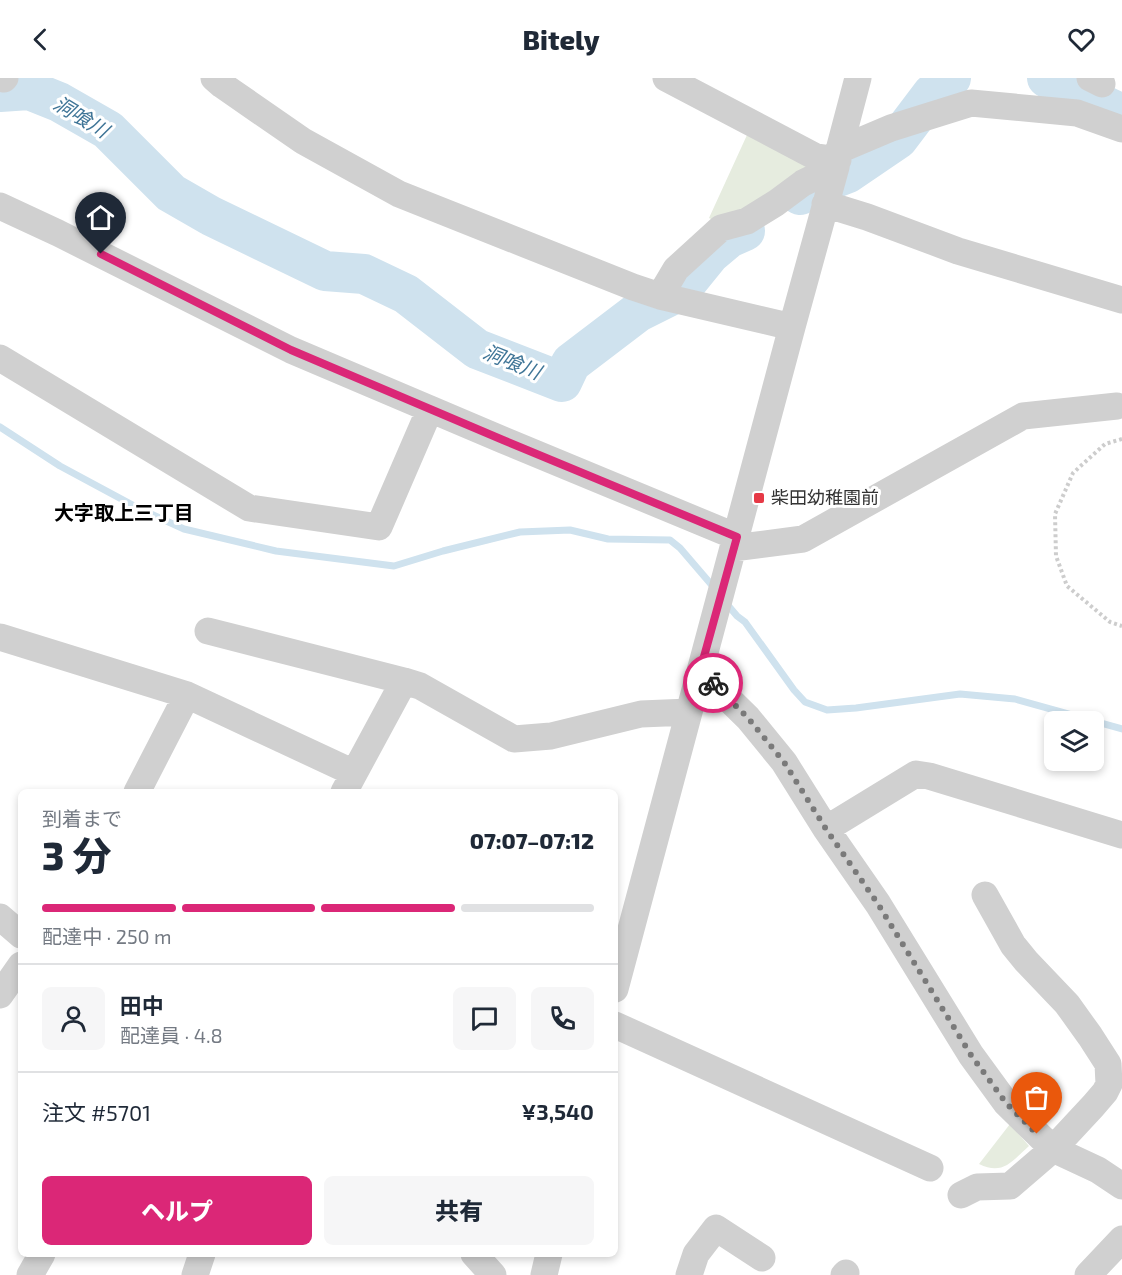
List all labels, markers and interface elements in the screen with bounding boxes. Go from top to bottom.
icon: back [24,23,57,56]
text: Bitely [523,23,599,55]
icon: heart [1065,23,1098,56]
water label: 洞喰川 [50,90,115,143]
pin [75,192,126,254]
icon: home [84,201,117,234]
water label: 洞喰川 [480,339,547,384]
place label: 柴田幼稚園前 [771,486,879,508]
marker: 柴田幼稚園前 [752,491,766,505]
district label: 大字取上三丁目 [54,500,194,524]
courier [683,653,743,713]
icon: bike [697,667,730,700]
map controls [1044,711,1104,771]
button: layers [1044,711,1104,771]
text: 到着まで [42,806,122,830]
text: 07:07–07:12 [470,827,594,853]
text: 3 分 [42,831,112,878]
text: 配達中 · 250 m [42,924,172,948]
button: person [42,987,105,1050]
button: chat [453,987,516,1050]
button: phone [531,987,594,1050]
text: 田中 [120,992,164,1018]
text: 配達員 · 4.8 [120,1023,223,1047]
pin [1011,1072,1062,1134]
icon: bag [1020,1081,1053,1114]
text: ¥3,540 [522,1098,594,1124]
text: 注文 #5701 [42,1099,151,1125]
button: ヘルプ [42,1176,312,1245]
button: 共有 [324,1176,594,1245]

